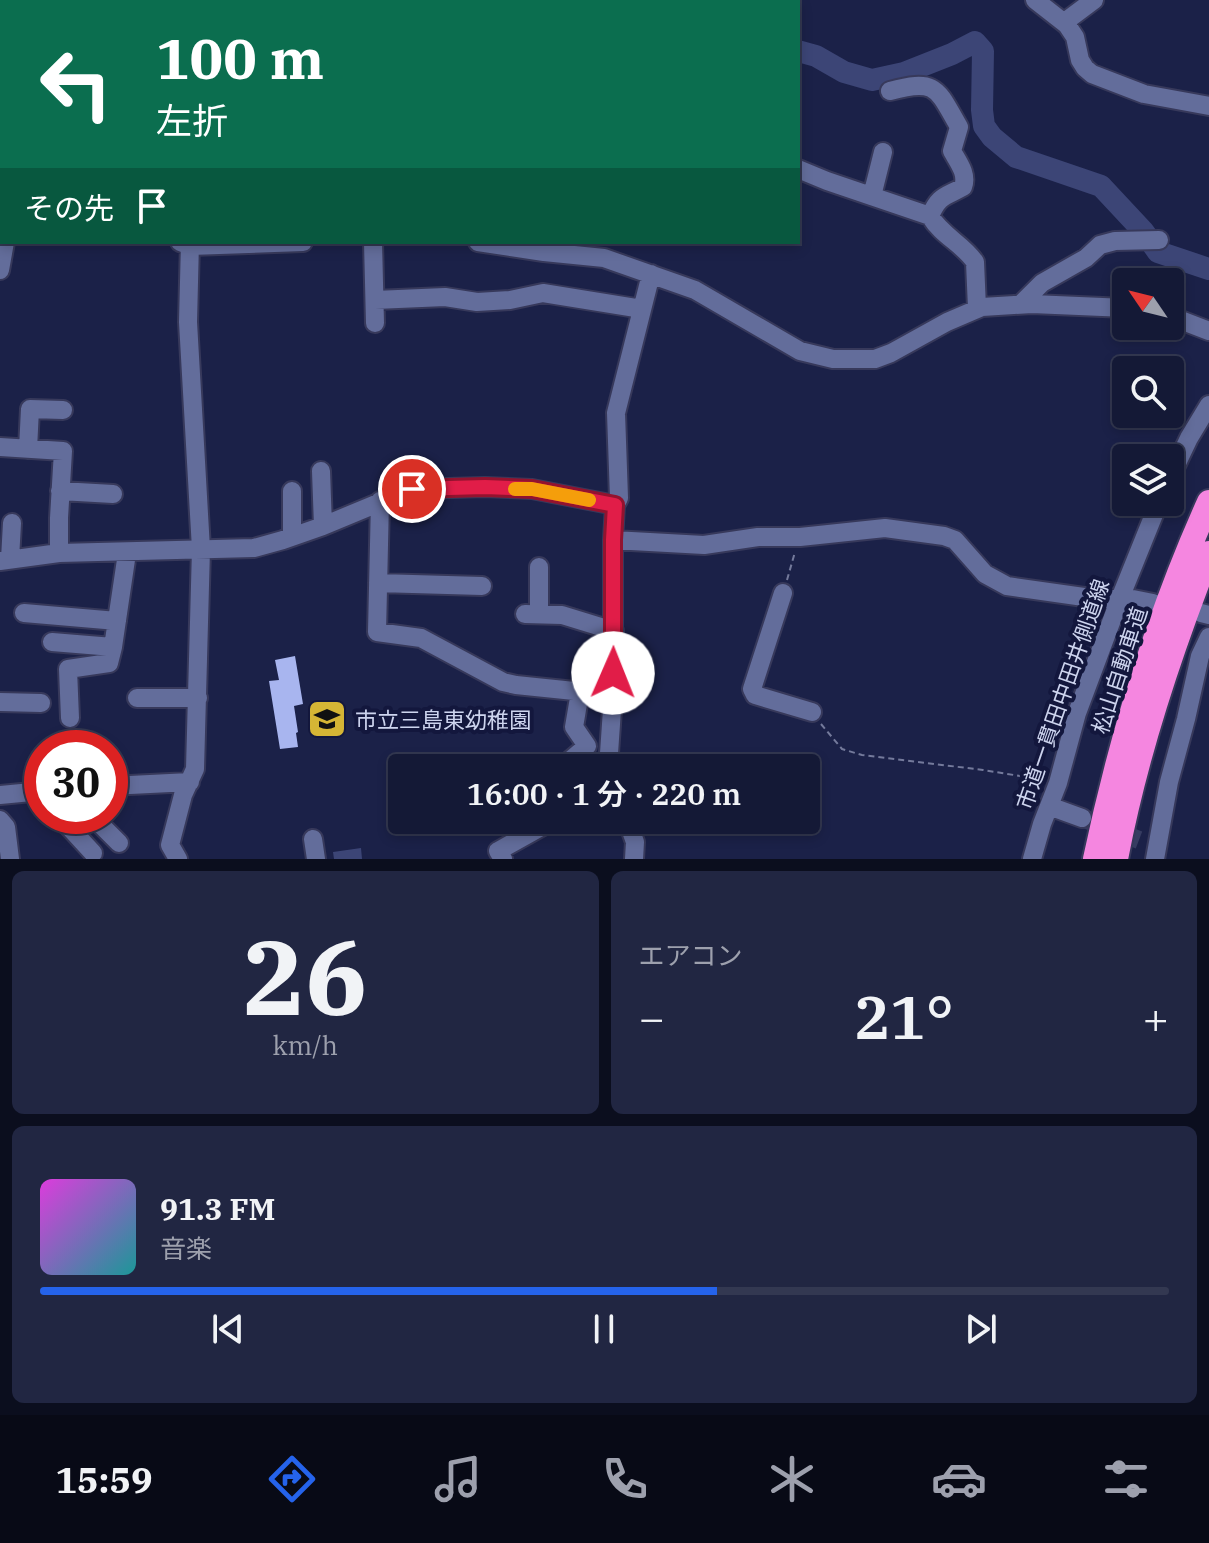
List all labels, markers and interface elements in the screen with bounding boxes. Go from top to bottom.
text: 100 m [156,22,324,94]
icon: left [24,32,128,136]
text: 左折 [156,97,228,144]
icon: arrive [130,184,174,228]
text: その先 [24,188,114,227]
north arrow [1112,268,1184,340]
map controls [1112,268,1184,516]
button: search [1112,356,1184,428]
button: layers [1112,444,1184,516]
pin [378,455,446,523]
icon: arrive [390,467,434,511]
street label: 市道一貫田中田井側道線 [1009,575,1115,813]
street label: 松山自動車道 [1085,603,1153,737]
position arrow [571,631,655,715]
school or university icon: 市立三島東幼稚園 [306,698,348,740]
place label: 市立三島東幼稚園 [355,705,531,734]
speed limit sign: 30 [24,730,128,834]
text: 16:00 · 1 分 · 220 m [467,774,741,813]
text: 26 [243,908,368,1044]
text: エアコン [639,938,743,972]
text: 21° [854,977,954,1056]
text: − [639,989,665,1046]
text: + [1143,989,1169,1046]
text: km/h [272,1028,338,1062]
text: 91.3 FM [160,1189,275,1228]
text: 音楽 [160,1231,212,1265]
icon: previous [206,1307,250,1351]
icon: pause [582,1307,626,1351]
icon: next [959,1307,1003,1351]
icon: directions [264,1451,320,1507]
icon: music [430,1451,486,1507]
icon: phone [597,1451,653,1507]
icon: climate [764,1451,820,1507]
icon: car [931,1451,987,1507]
icon: filters [1098,1451,1154,1507]
text: 15:59 [55,1456,153,1503]

